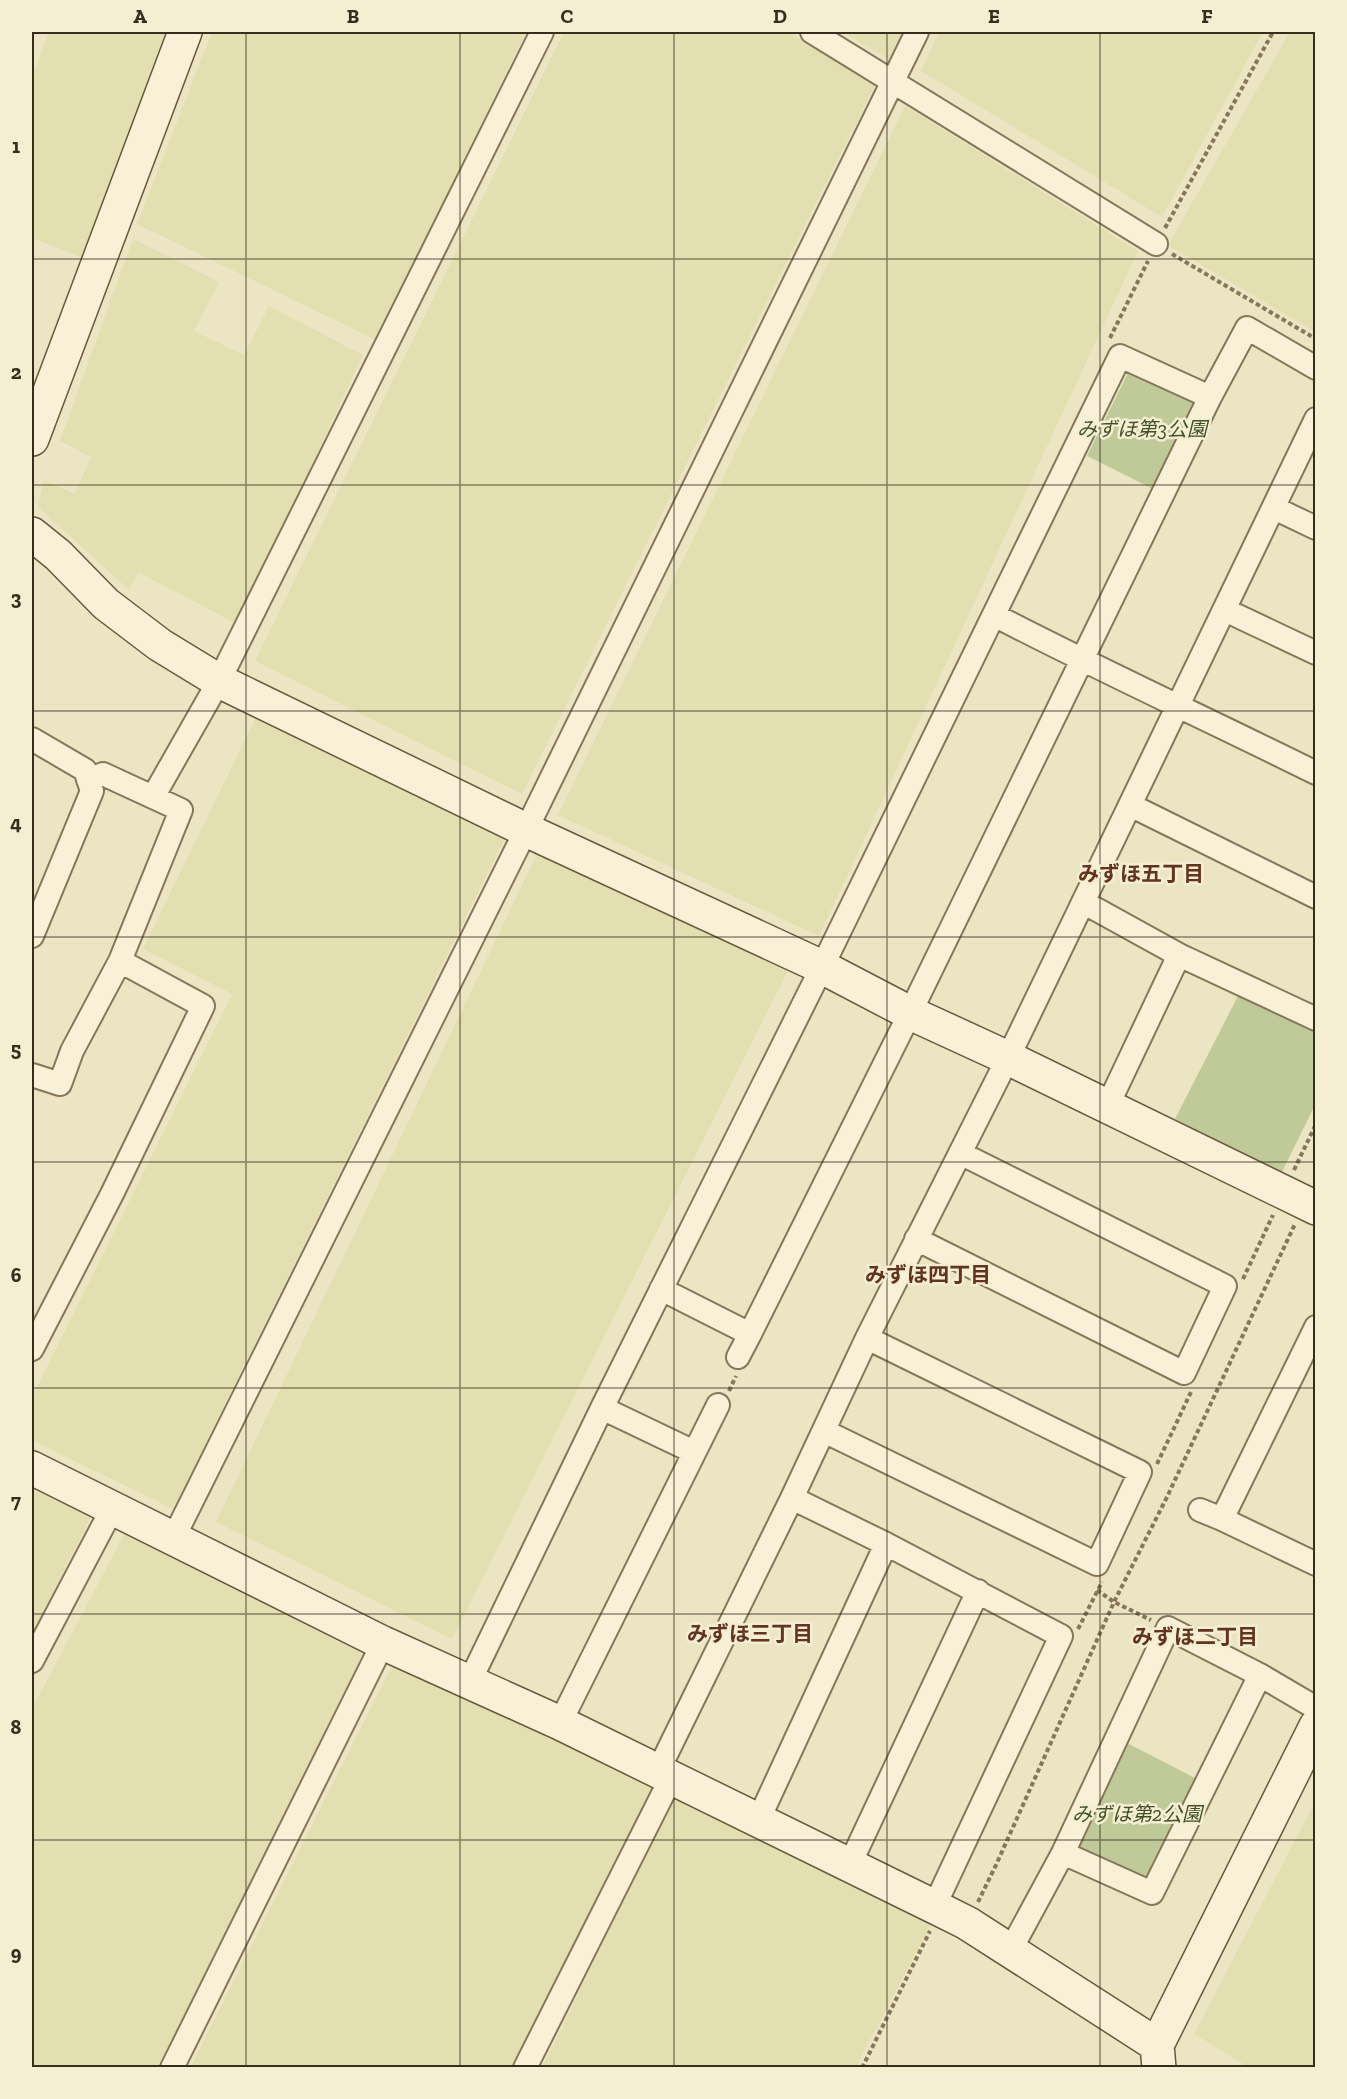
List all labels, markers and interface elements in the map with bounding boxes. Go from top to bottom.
text: A [133,4,147,28]
text: B [347,4,359,28]
text: C [561,4,574,28]
text: D [773,4,787,28]
text: E [988,4,1000,28]
text: F [1201,4,1213,28]
text: 1 [12,134,20,158]
text: 2 [11,360,22,384]
park label: みずほ第3公園 [1077,417,1210,441]
text: 3 [11,586,22,610]
text: 4 [10,811,22,835]
district label: みずほ五丁目 [1078,861,1204,886]
text: 5 [11,1037,21,1061]
district label: みずほ四丁目 [865,1262,991,1287]
text: 6 [11,1263,22,1287]
text: 7 [11,1489,21,1513]
district label: みずほ三丁目 [687,1621,813,1646]
district label: みずほ二丁目 [1132,1624,1258,1649]
text: 8 [11,1715,22,1739]
park label: みずほ第2公園 [1072,1802,1205,1826]
text: 9 [11,1941,22,1965]

